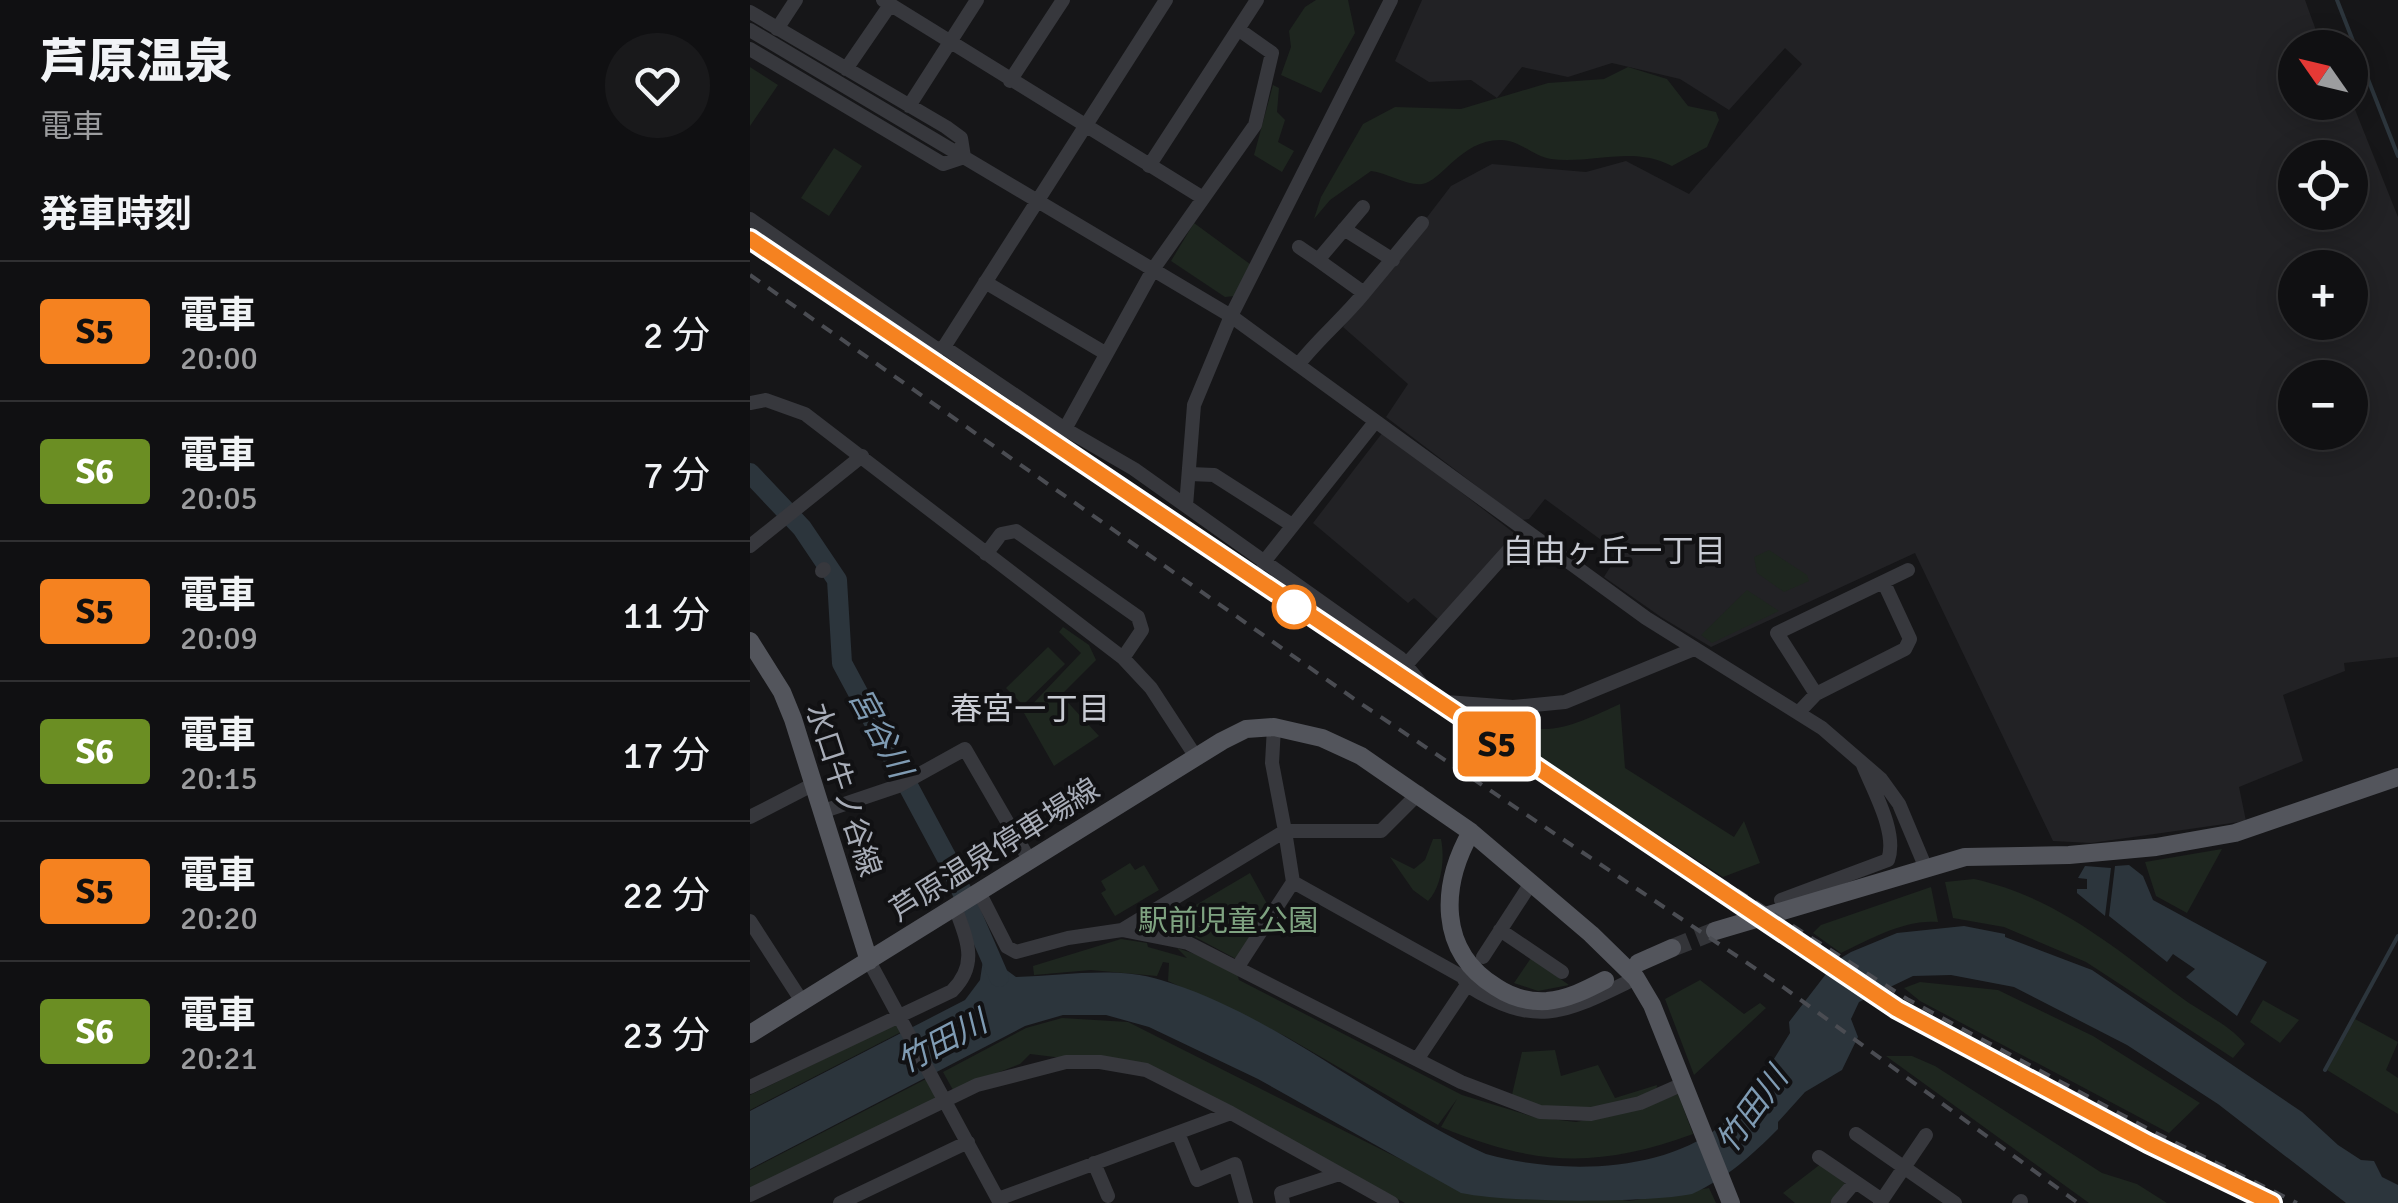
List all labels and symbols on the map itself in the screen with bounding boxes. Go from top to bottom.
north arrow [2278,30,2368,120]
district label: 自由ヶ丘一丁目 [1502,532,1726,571]
unlabelled marker [1273,586,1315,628]
water label: 宮谷川 [840,681,921,787]
district label: 春宮一丁目 [950,690,1110,729]
street label: 水口牛ノ谷線 [798,699,888,881]
line badge: S5 [1452,712,1542,776]
street label: 芦原温泉停車場線 [883,771,1107,929]
park label: 駅前児童公園 [1138,903,1318,940]
water label: 竹田川 [890,1001,996,1082]
water label: 竹田川 [1708,1057,1798,1160]

